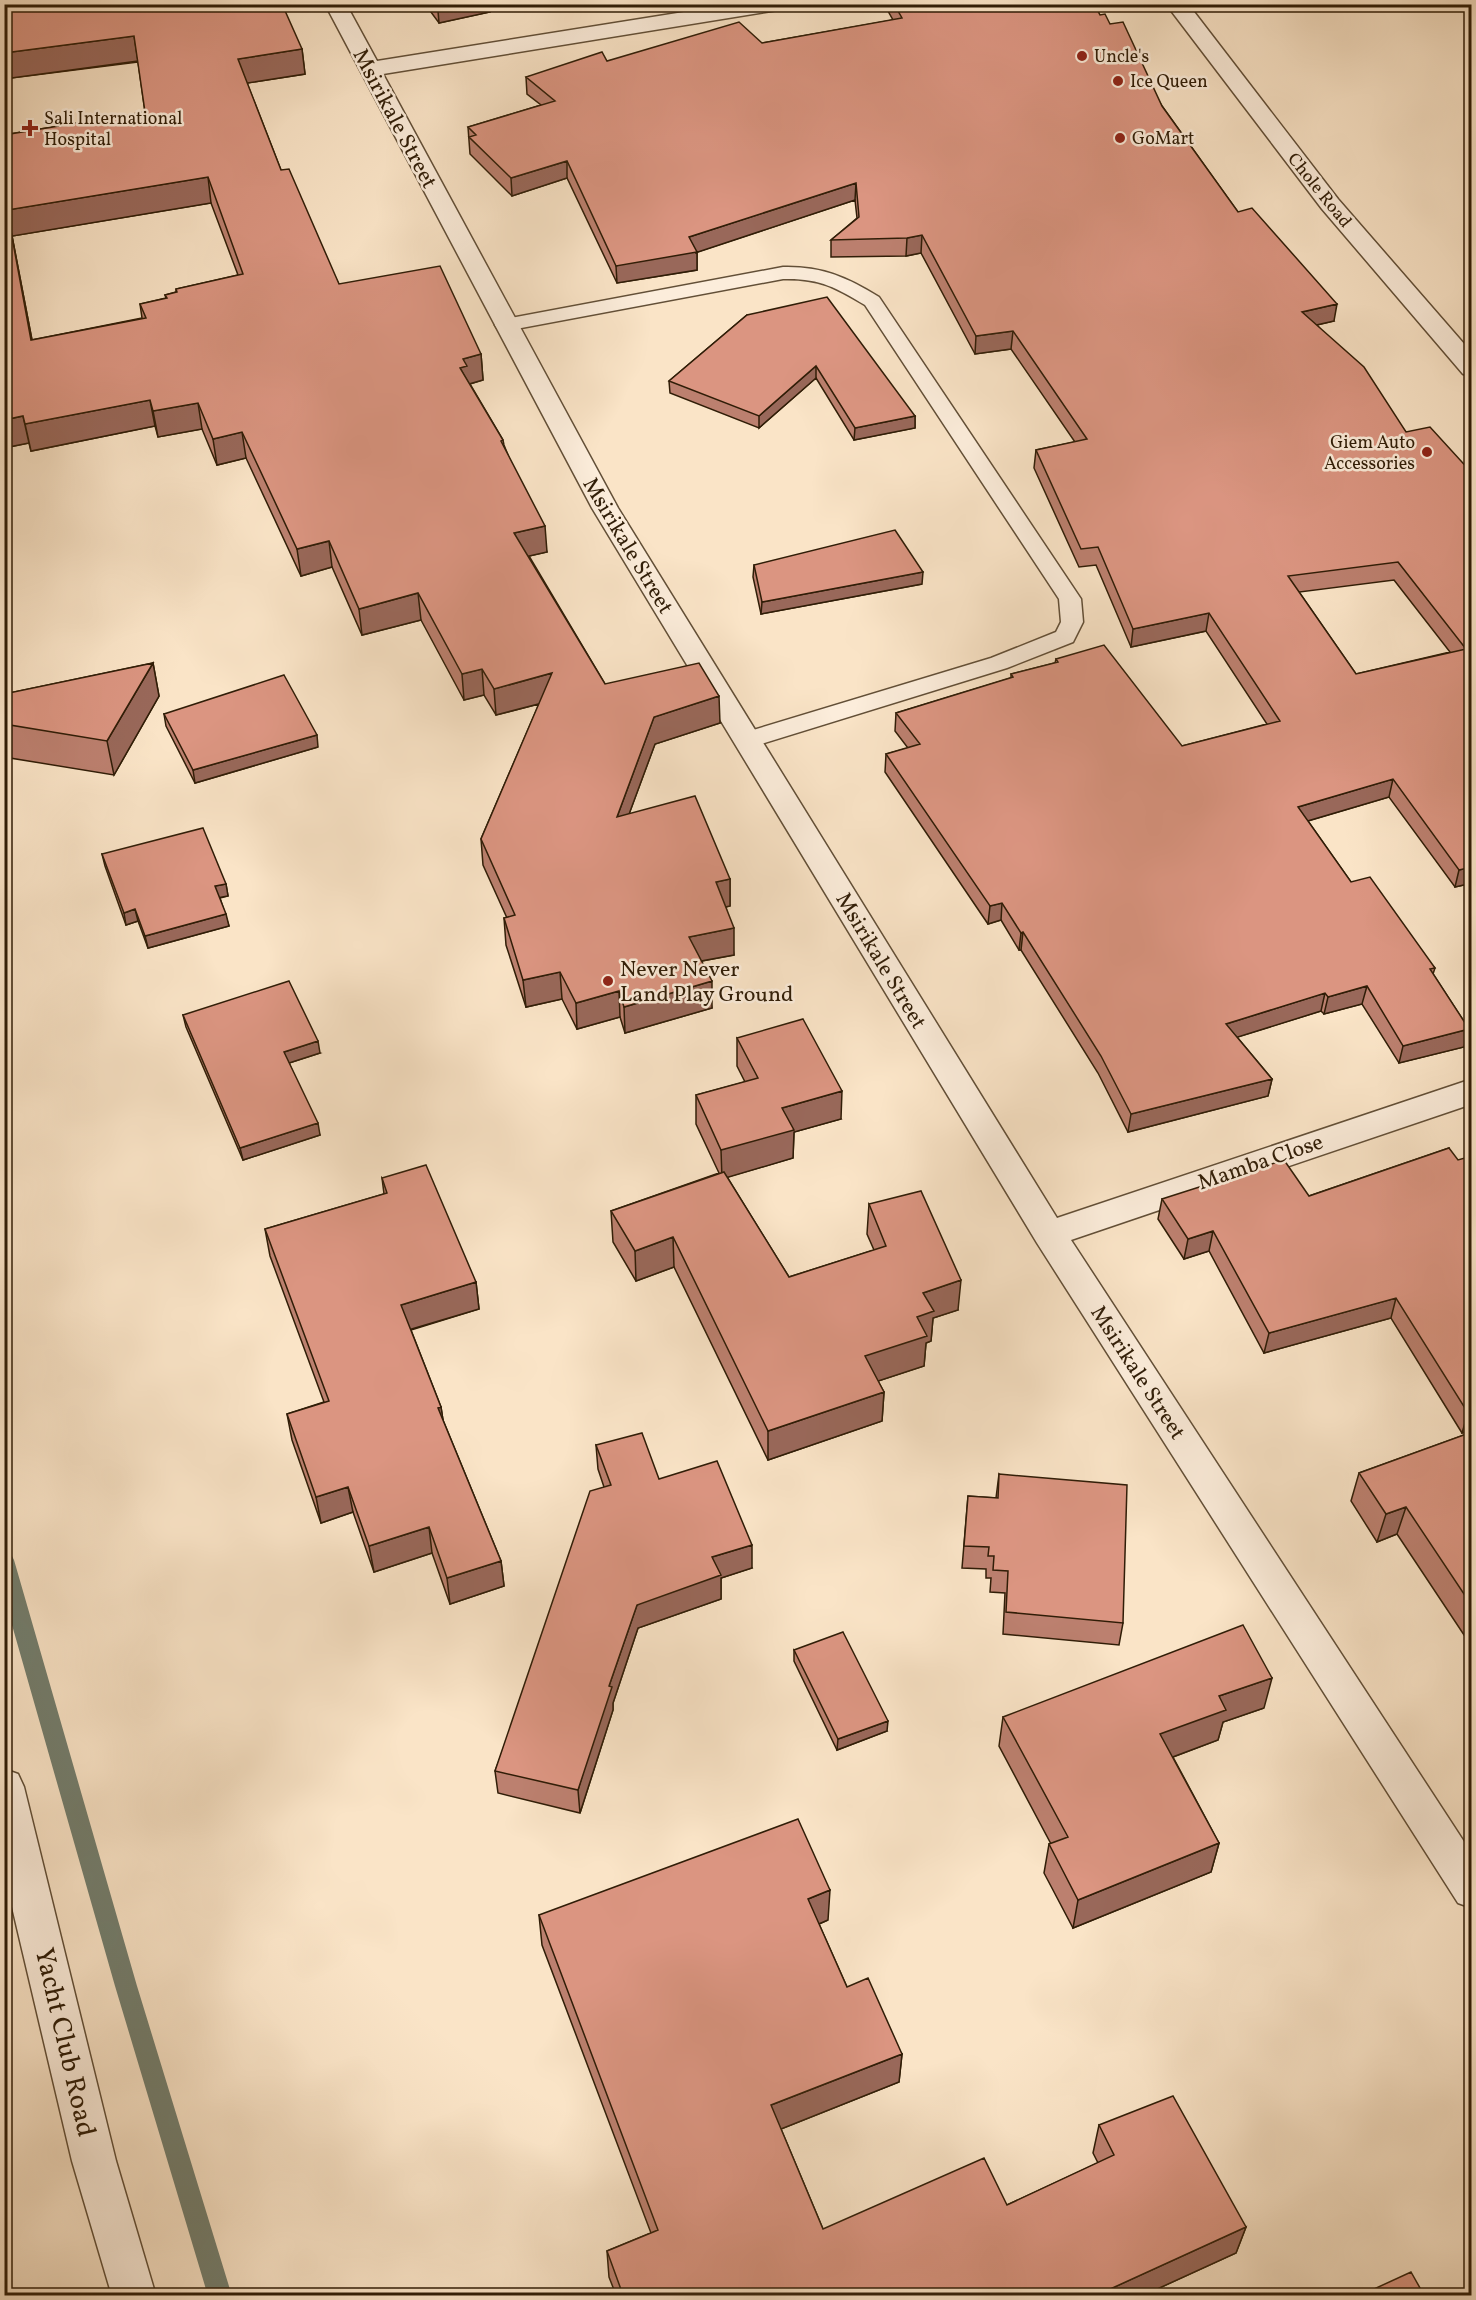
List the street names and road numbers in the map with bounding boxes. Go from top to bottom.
street label: Msirikale Street [344,44,444,195]
street label: Chole Road [1281,148,1357,234]
street label: Msirikale Street [574,472,680,621]
street label: Msirikale Street [827,887,933,1036]
street label: Mamba Close [1194,1127,1328,1199]
street label: Msirikale Street [1082,1300,1192,1447]
street label: Yacht Club Road [24,1944,104,2141]

